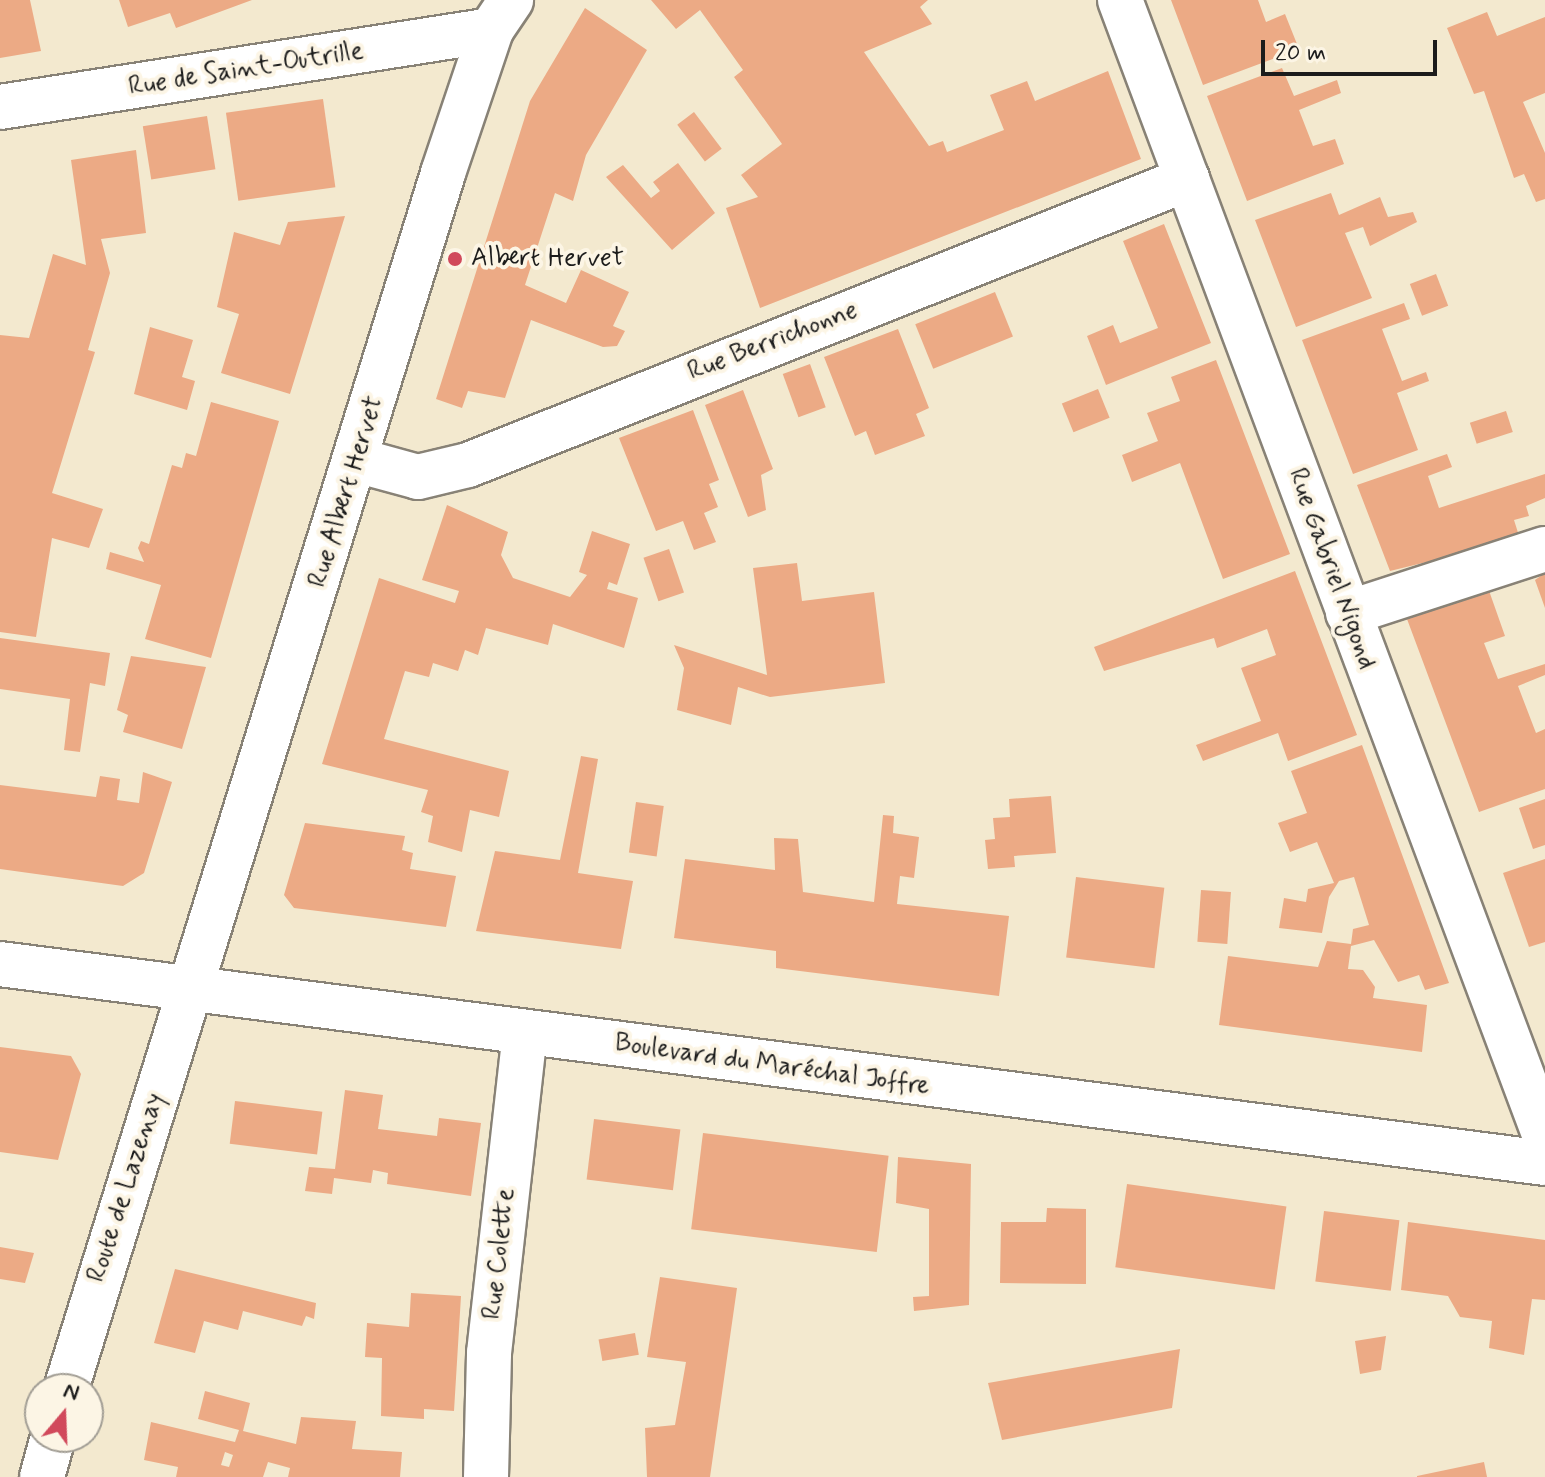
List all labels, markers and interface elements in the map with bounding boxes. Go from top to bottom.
scale bar [1265,24,1441,74]
street label: Rue de Saint-Outrille [130,37,362,103]
text: 20 m [1275,38,1326,69]
place label: Albert Hervet [471,243,625,275]
marker: Albert Hervet [446,250,464,268]
street label: Rue Berrichonne [683,295,863,389]
street label: Rue Albert Hervet [303,392,391,592]
street label: Rue Gabriel Nigond [1280,464,1382,674]
street label: Boulevard du Maréchal Joffre [611,1028,933,1104]
street label: Route de Lazenay [82,1089,172,1287]
street label: Rue Colette [478,1186,522,1322]
north arrow [24,1373,104,1453]
text: N [60,1377,83,1408]

